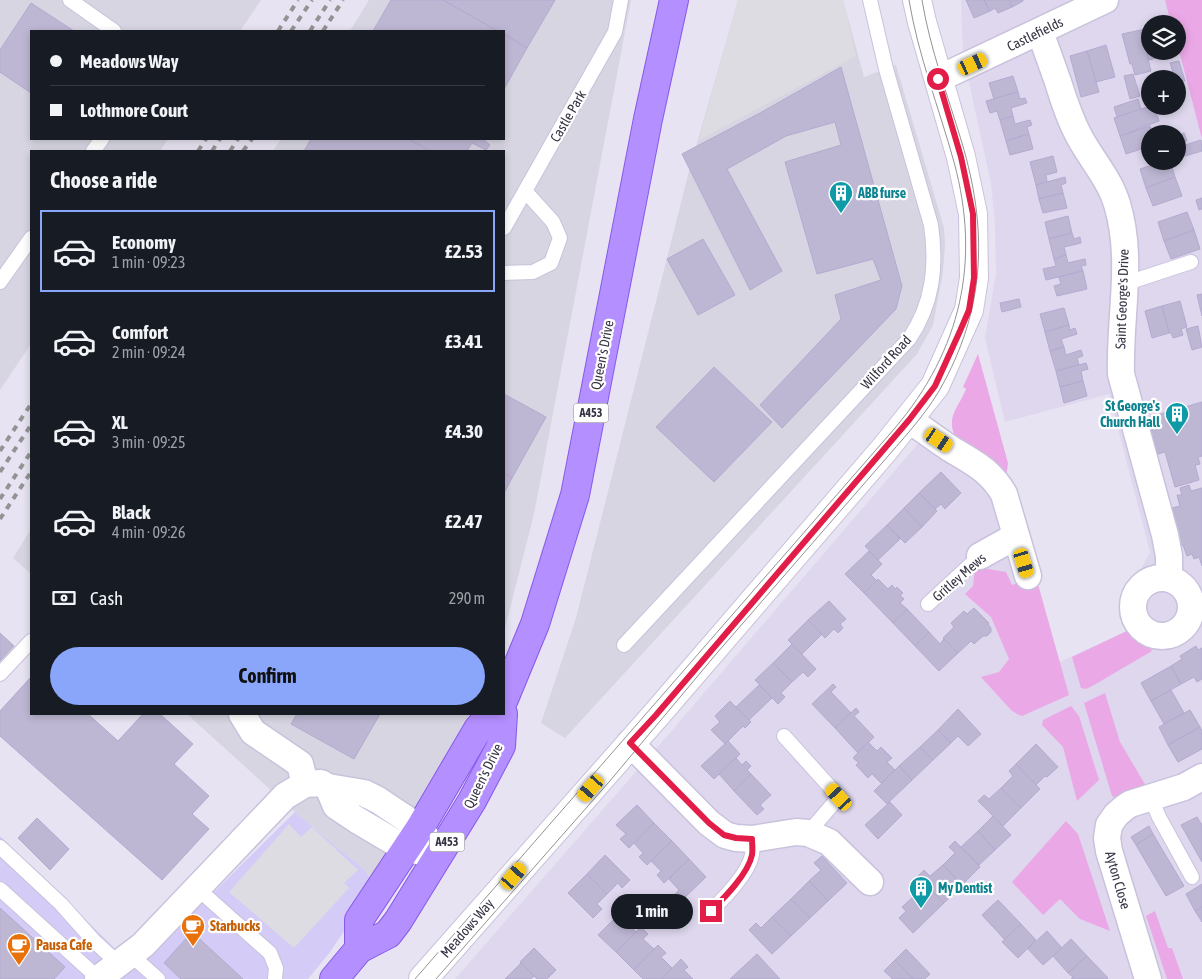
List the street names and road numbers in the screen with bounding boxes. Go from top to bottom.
street label: Castlefields [1004,14,1066,54]
street label: Castle Park [547,87,589,145]
street label: Saint George's Drive [1112,249,1132,349]
street label: Queen's Drive [587,319,617,391]
street label: Wilford Road [858,332,914,392]
road number: A453 [574,403,608,422]
street label: Gritley Mews [929,550,989,604]
street label: Queen's Drive [460,741,506,811]
road number: A453 [430,832,464,852]
street label: Ayton Close [1102,849,1134,911]
street label: Meadows Way [437,895,497,961]

